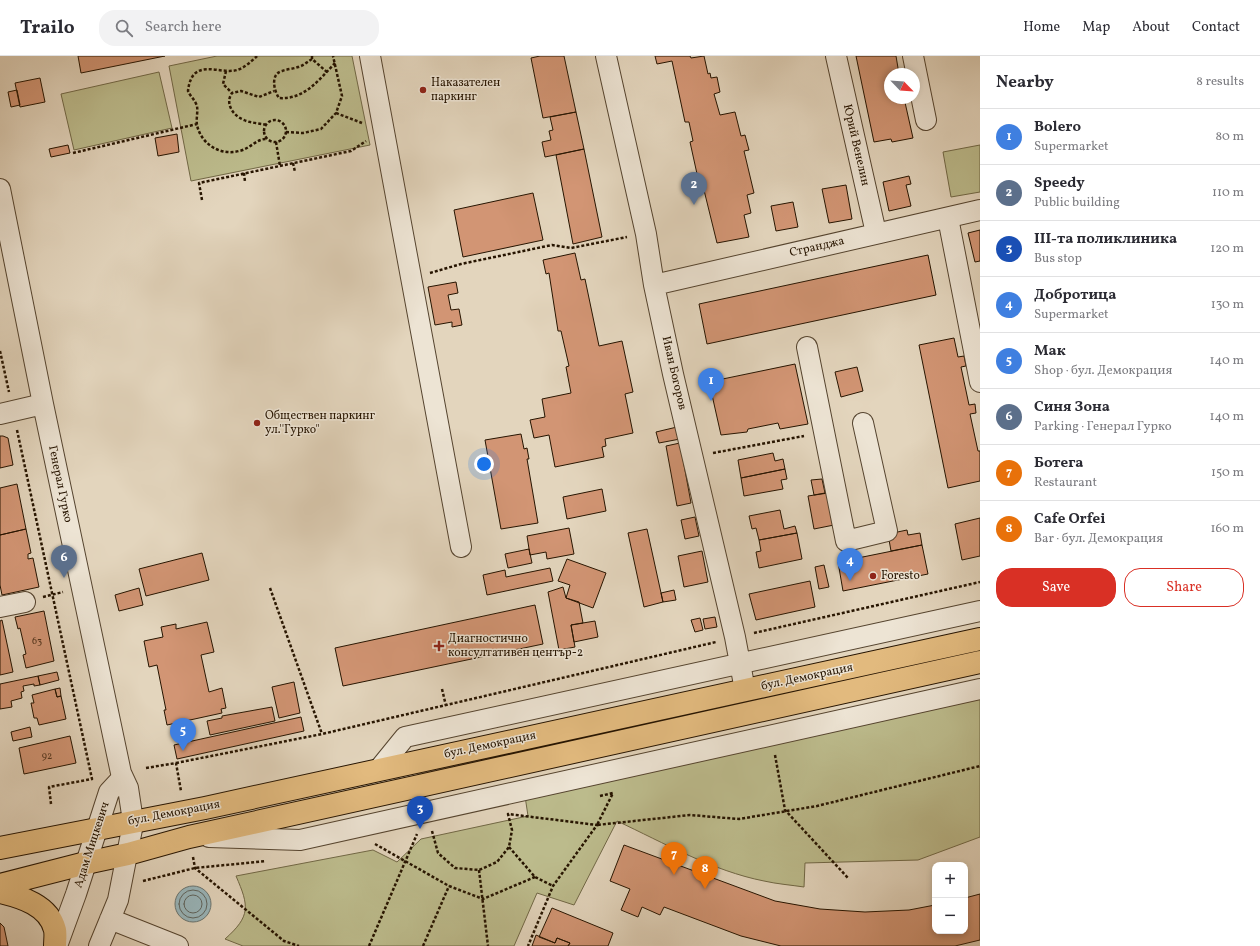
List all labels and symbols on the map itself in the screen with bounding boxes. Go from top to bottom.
north arrow [884,68,920,104]
place label: Наказателен паркинг [431,75,500,105]
marker: Наказателен паркинг [418,85,428,95]
street label: Юрий Венелин [839,103,873,187]
pin: 2 [681,172,707,205]
street label: Странджа [788,233,846,261]
street label: Иван Богоров [658,334,690,412]
pin: 1 [698,368,724,401]
place label: Oбществен паркинг ул.''Гурко" [265,408,376,438]
marker: Oбществен паркинг ул.''Гурко" [252,418,262,428]
street label: Генерал Гурко [44,444,76,524]
your location [474,454,494,474]
pin: 6 [51,545,77,578]
pin: 4 [837,548,863,581]
place label: Foresto [881,568,920,584]
marker: Foresto [868,571,878,581]
place label: Диагностично консултативен център-2 [448,631,583,661]
house number: 63 [32,634,42,648]
marker: Диагностично консултативен център-2 [433,640,445,652]
street label: бул. Демокрация [760,659,854,695]
pin: 5 [170,718,196,751]
street label: бул. Демокрация [443,727,537,763]
house number: 92 [42,749,52,763]
street label: бул. Демокрация [127,796,221,830]
pin: 3 [407,796,433,829]
street label: Адам Мицкевич [71,800,114,890]
pin: 7 [661,842,687,875]
pin: 8 [692,856,718,889]

